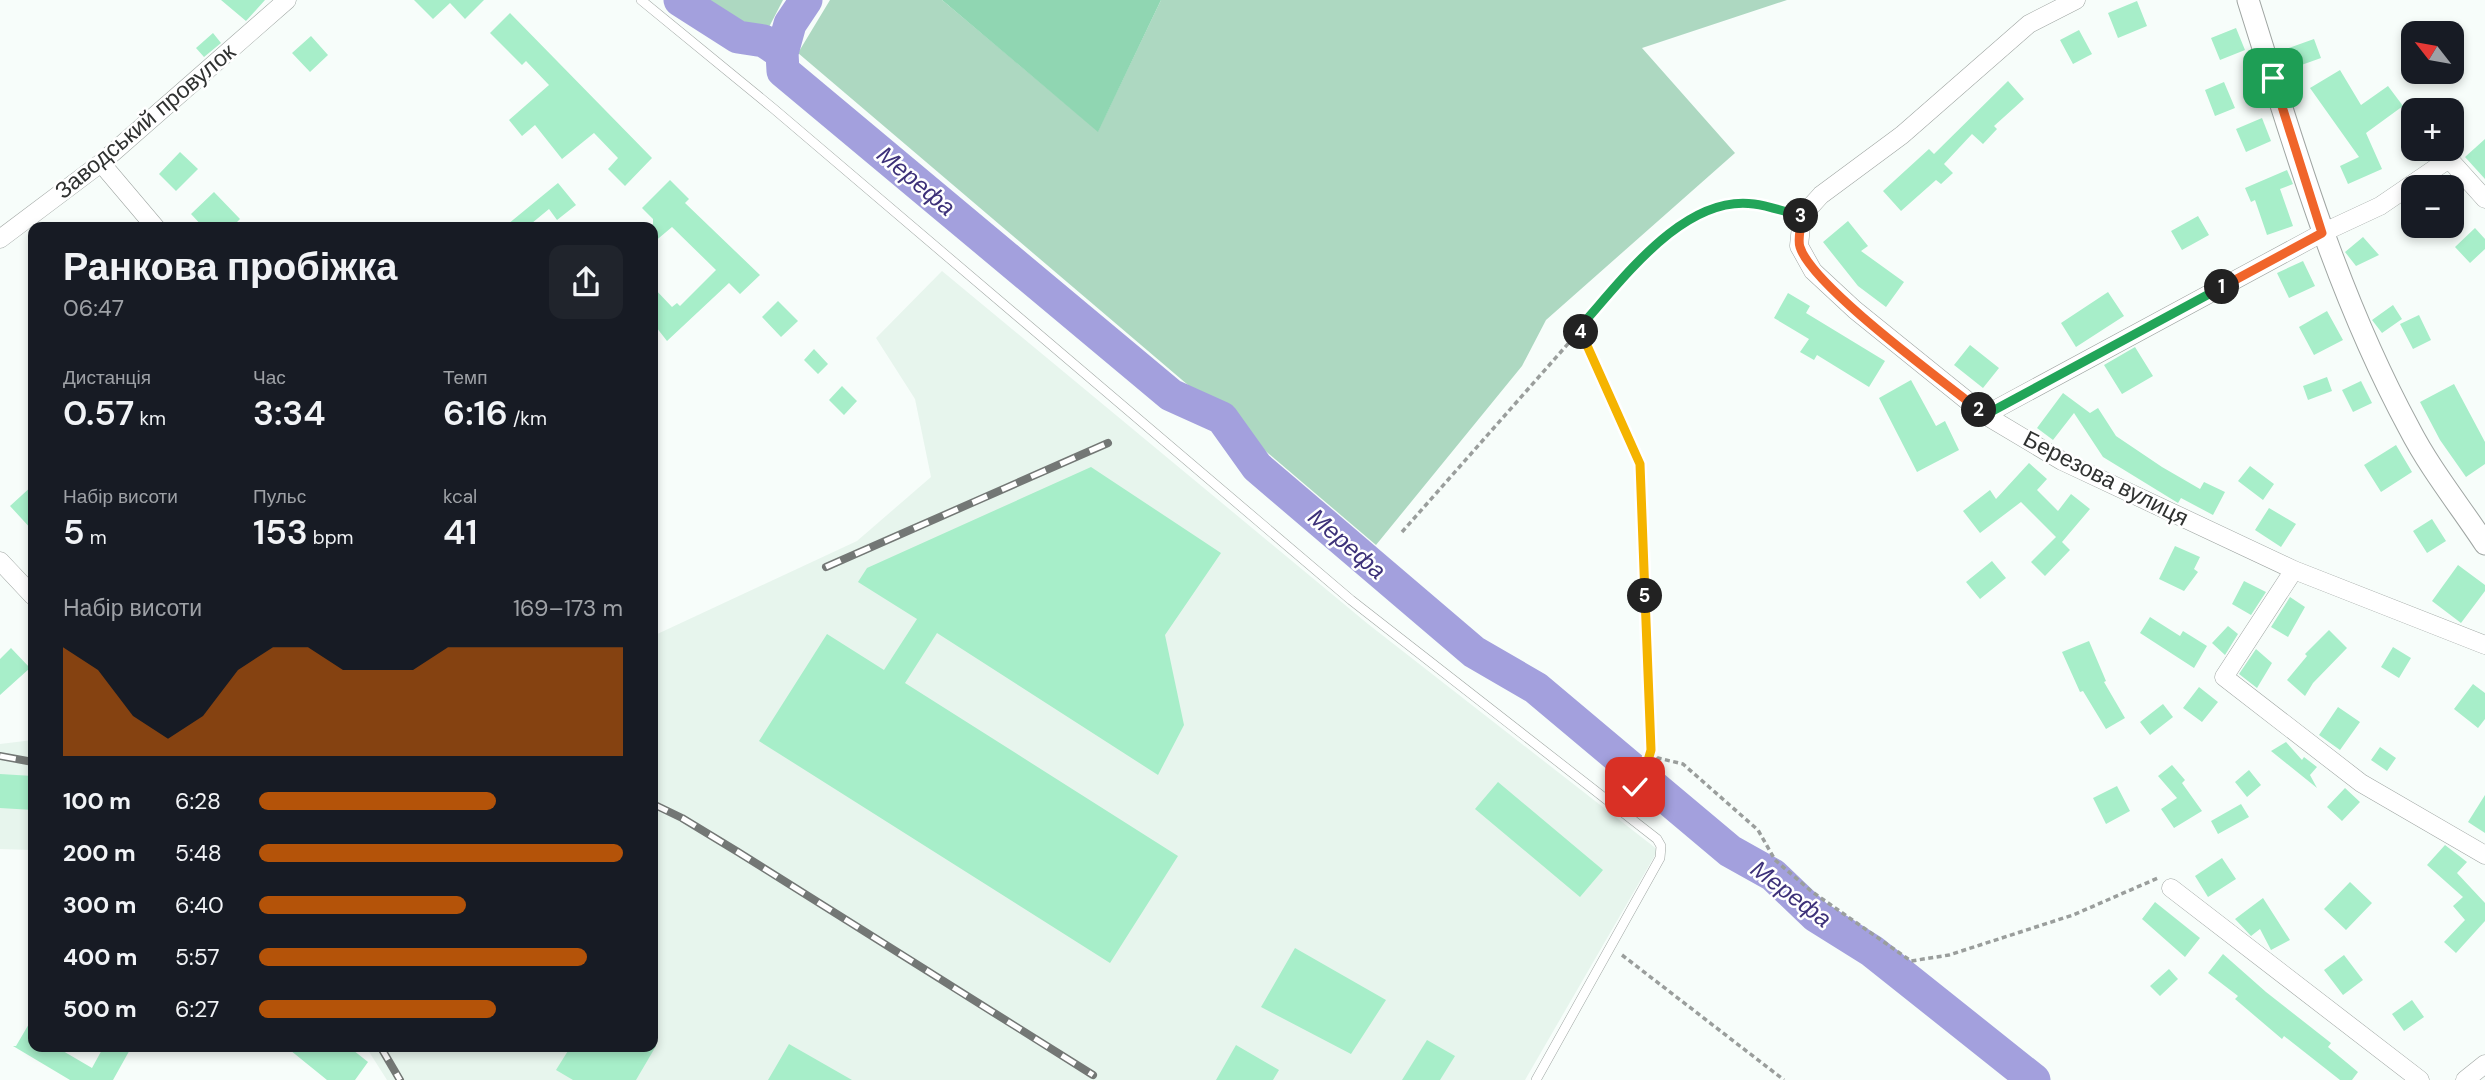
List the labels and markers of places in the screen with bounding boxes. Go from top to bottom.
pin [2243,48,2303,108]
pin: 3 [1784,198,1818,234]
pin: 1 [2204,270,2240,304]
pin: 4 [1564,314,1598,350]
pin: 2 [1962,392,1996,428]
pin: 5 [1628,578,1662,614]
pin [1605,757,1665,817]

